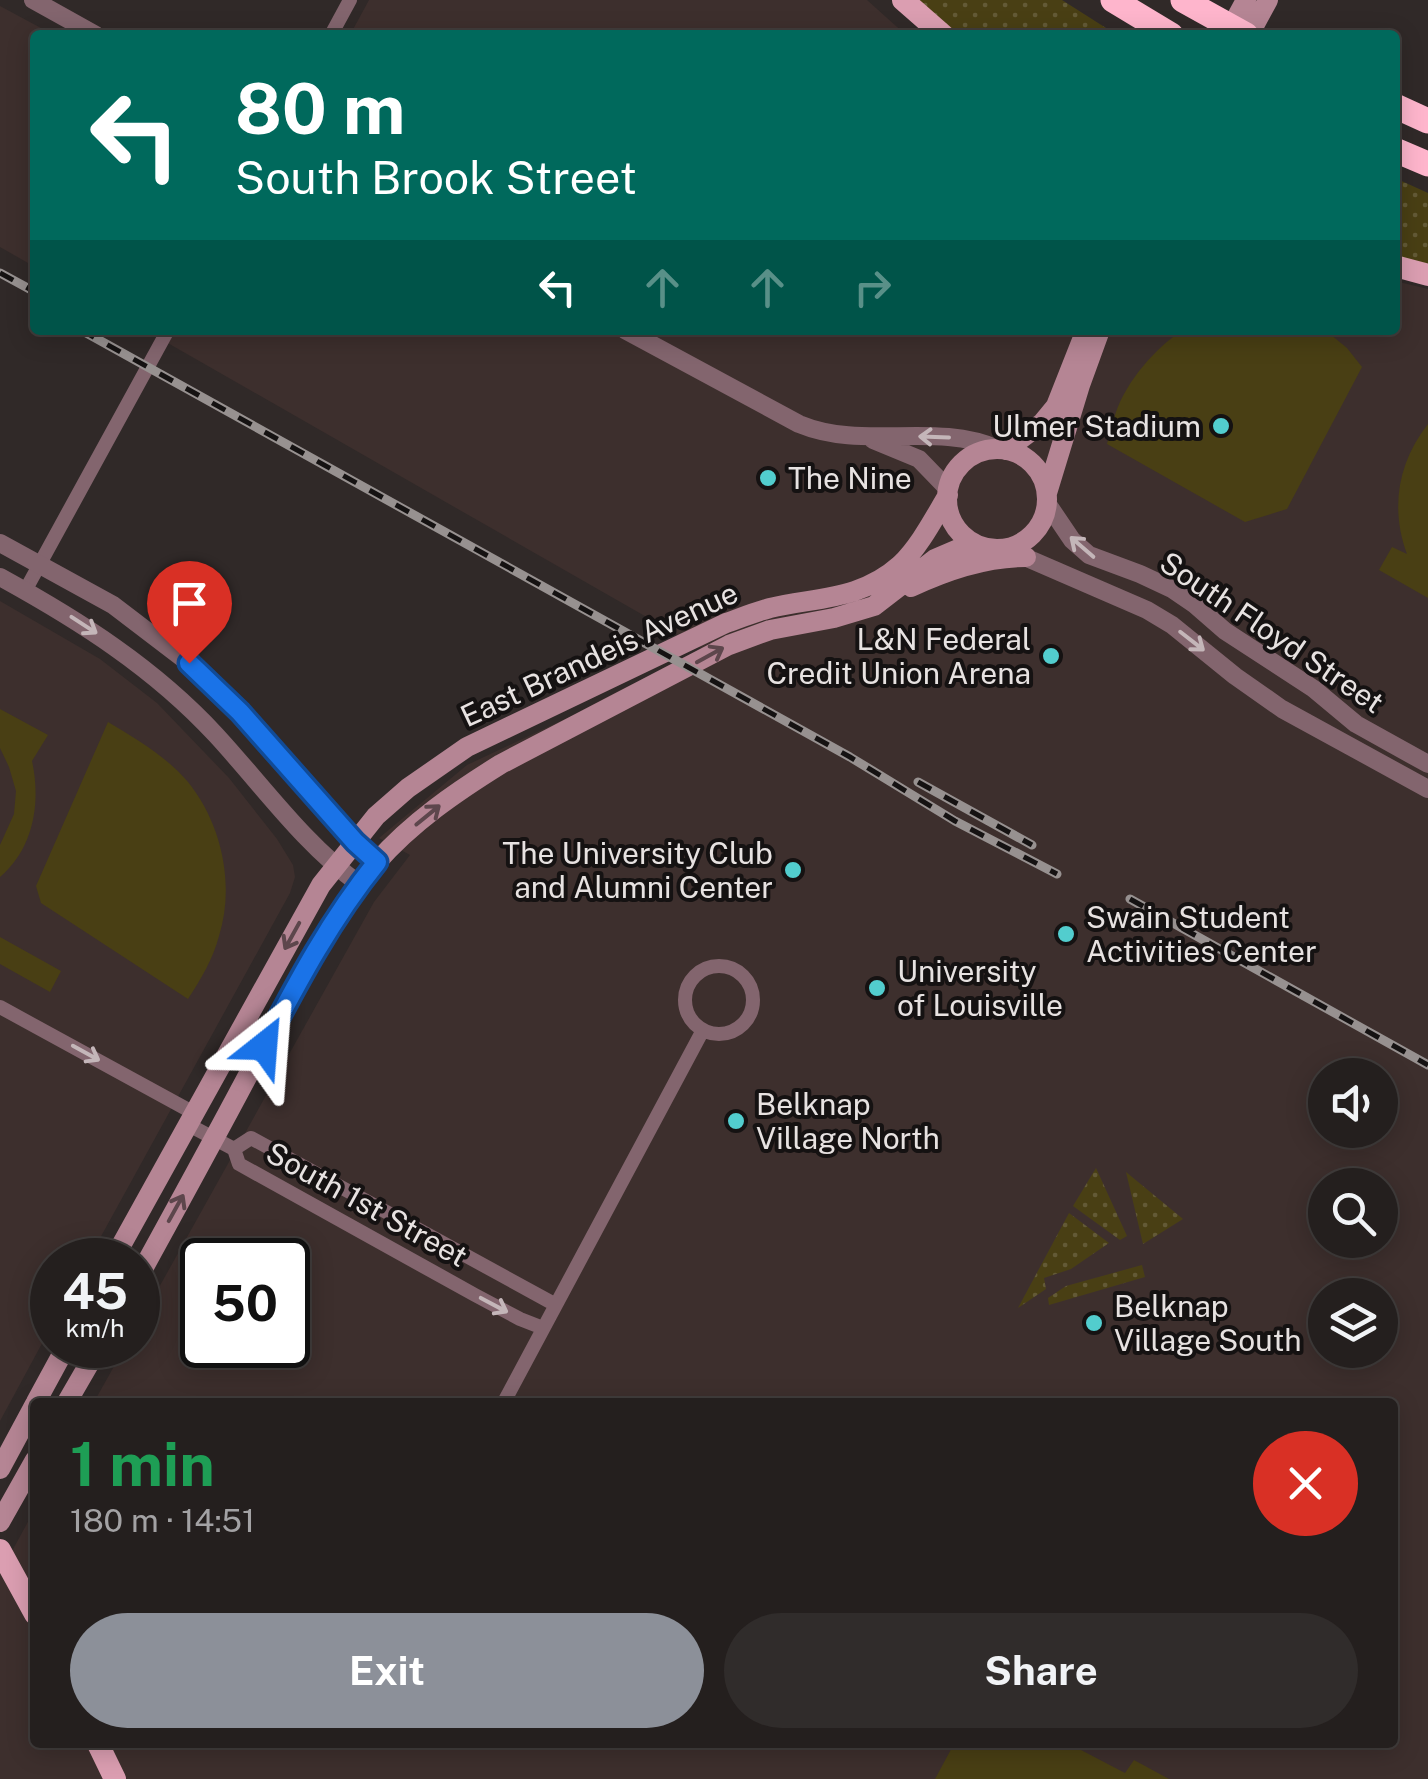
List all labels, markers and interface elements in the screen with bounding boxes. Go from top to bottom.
text: 80 m [235,67,405,150]
icon: left [70,70,200,200]
text: South Brook Street [235,151,637,204]
icon: left [530,260,585,315]
icon: ahead [635,260,690,315]
icon: ahead [740,260,795,315]
icon: right [845,260,900,315]
place label: Ulmer Stadium [992,408,1201,444]
marker: Ulmer Stadium [1210,415,1232,437]
one-way arrow [919,427,951,446]
place label: The Nine [788,460,912,496]
marker: The Nine [757,467,779,489]
one-way arrow [1069,536,1095,558]
street label: South Floyd Street [1153,544,1391,720]
pin [147,561,232,664]
street label: East Brandeis Avenue [455,574,743,734]
icon: arrive [162,576,217,631]
one-way arrow [70,615,98,636]
place label: L&N Federal Credit Union Arena [766,621,1031,691]
one-way arrow [1178,630,1205,651]
one-way arrow [695,645,724,665]
marker: L&N Federal Credit Union Arena [1040,645,1062,667]
one-way arrow [414,804,440,826]
place label: The University Club and Alumni Center [502,835,773,905]
marker: The University Club and Alumni Center [782,859,804,881]
place label: Swain Student Activities Center [1086,899,1317,969]
one-way arrow [282,920,302,950]
marker: Swain Student Activities Center [1055,923,1077,945]
place label: University of Louisville [897,953,1063,1023]
marker: University of Louisville [866,977,888,999]
position arrow [212,994,316,1098]
one-way arrow [70,1044,100,1064]
map controls [1308,1058,1398,1368]
button: sound [1308,1058,1398,1148]
place label: Belknap Village North [756,1086,940,1156]
marker: Belknap Village North [725,1110,747,1132]
street label: South 1st Street [260,1134,474,1274]
button: search [1308,1168,1398,1258]
one-way arrow [167,1194,187,1223]
speed limit sign: 50 [180,1238,310,1368]
text: 45 [62,1261,128,1320]
button: layers [1308,1278,1398,1368]
place label: Belknap Village South [1114,1288,1302,1358]
one-way arrow [478,1296,508,1316]
marker: Belknap Village South [1083,1312,1105,1334]
text: km/h [66,1313,124,1343]
text: 1 min [70,1429,215,1500]
button: close [1253,1431,1358,1536]
text: 180 m · 14:51 [70,1502,255,1539]
button: Exit [70,1613,704,1728]
button: Share [724,1613,1358,1728]

